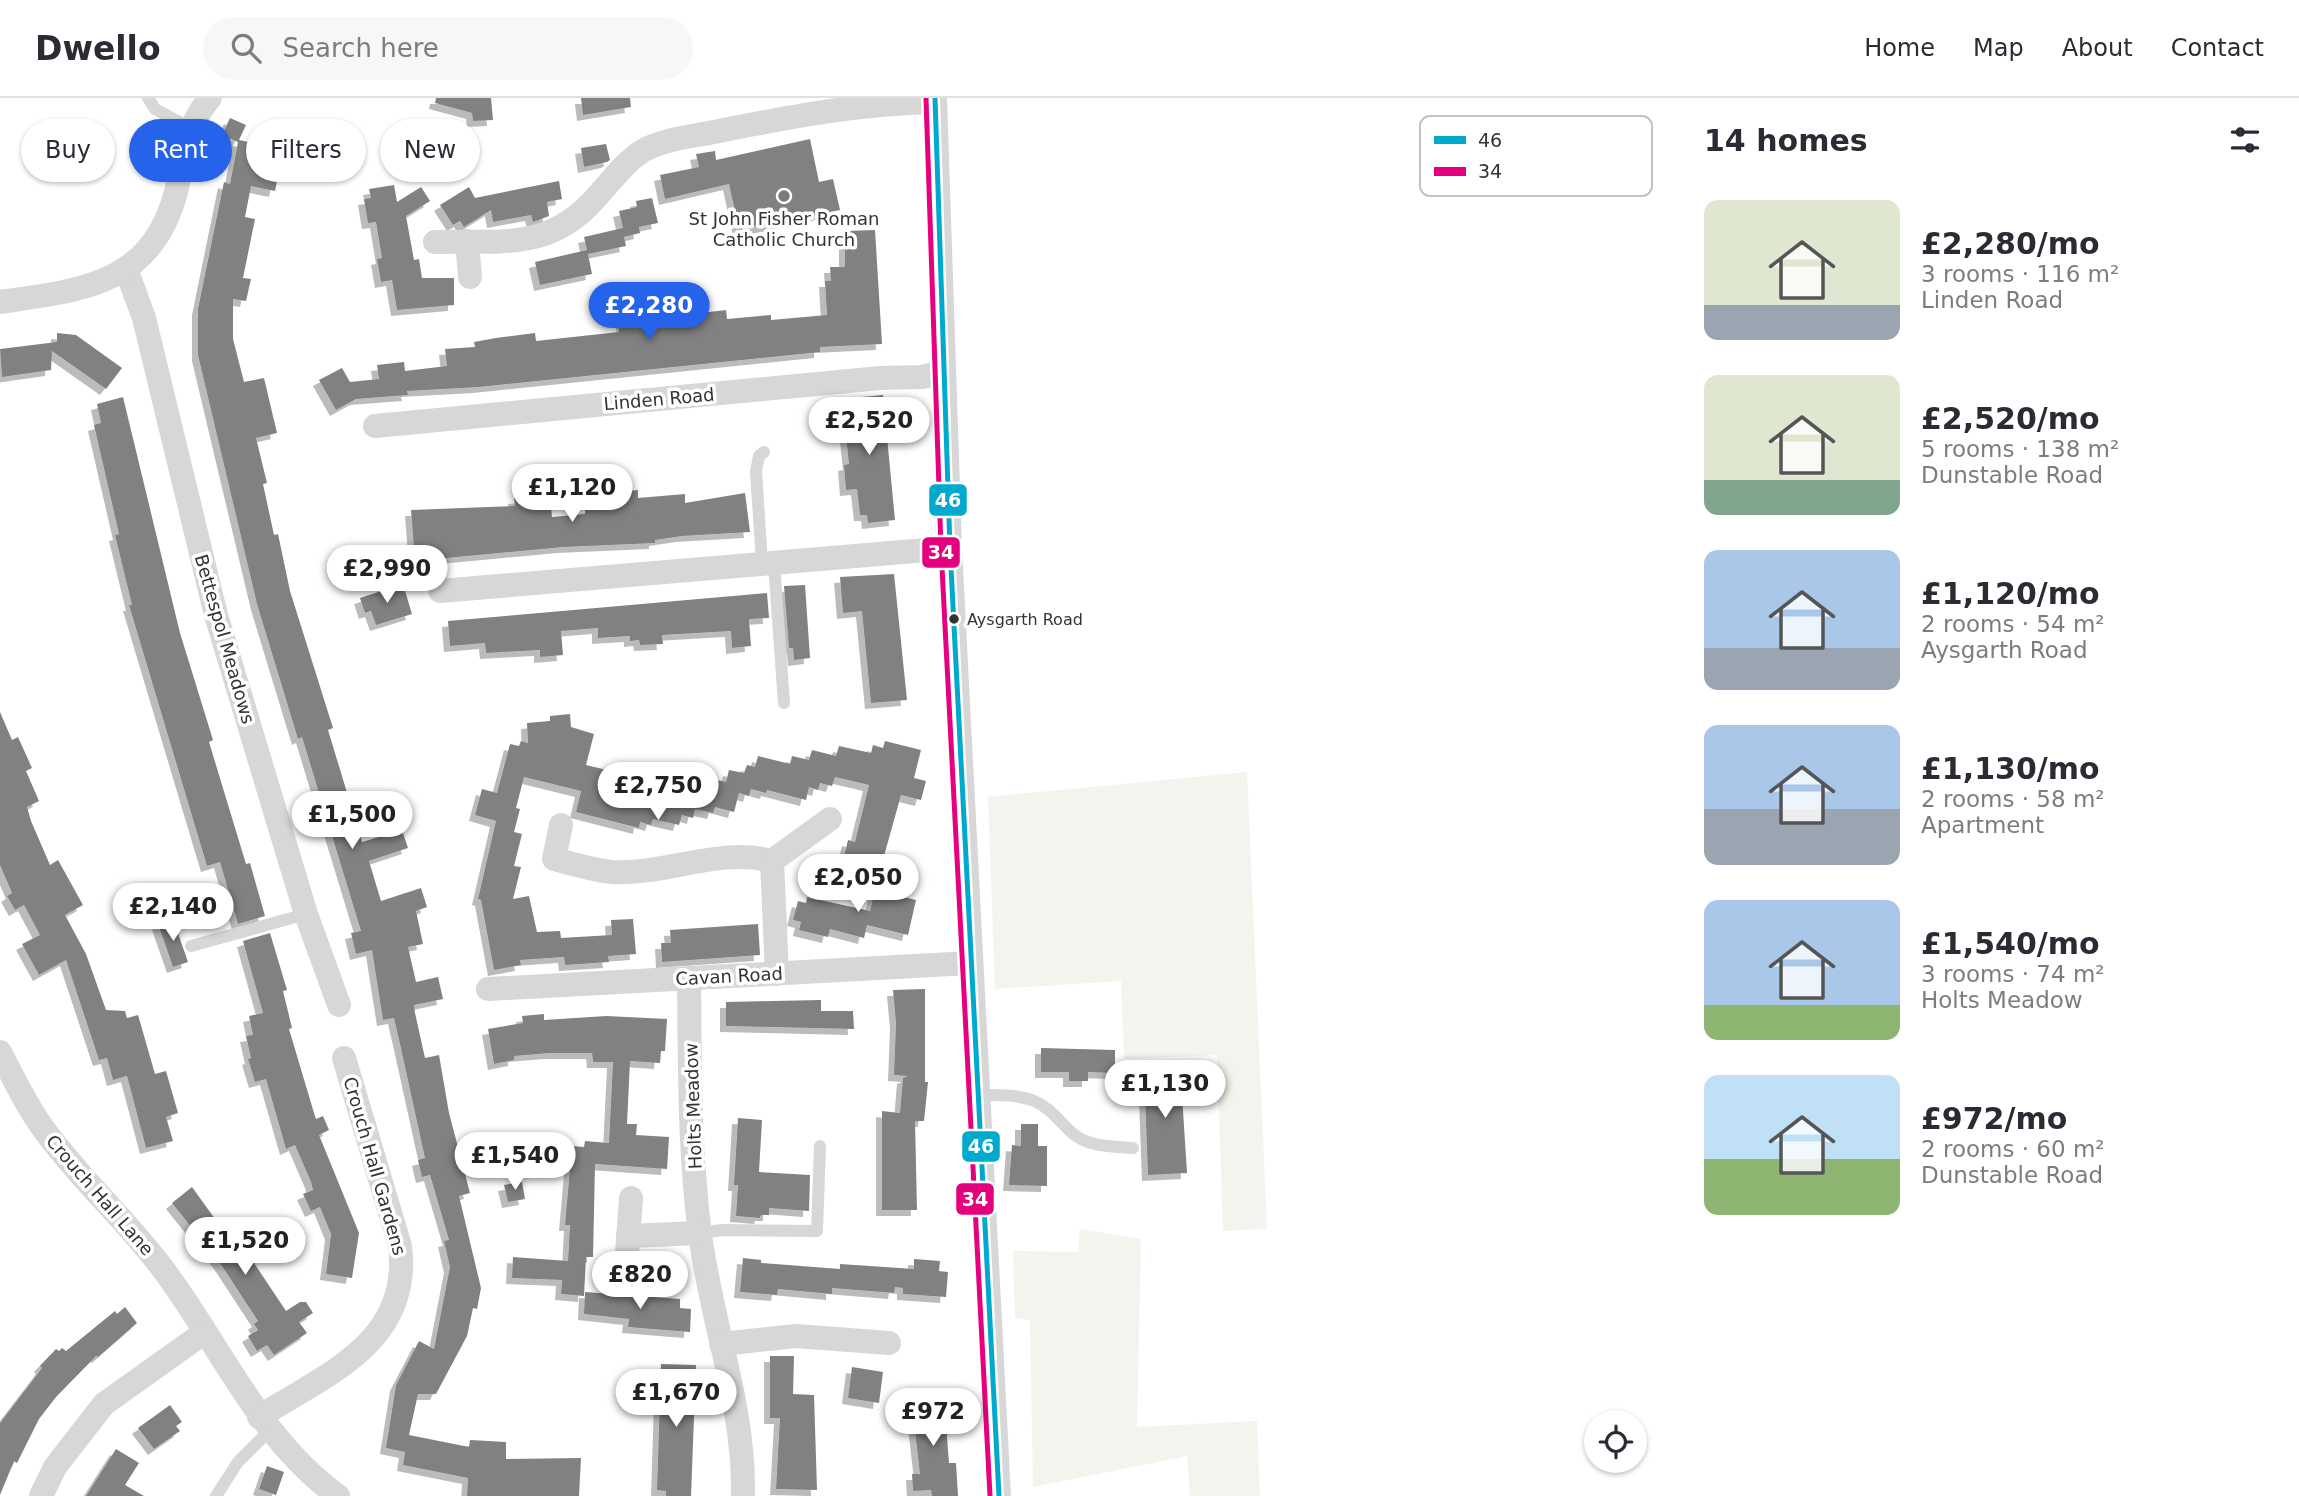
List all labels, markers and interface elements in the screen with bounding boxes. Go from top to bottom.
search box [203,17,693,80]
text: Dwello [35,29,161,68]
icon: search [227,29,265,67]
text: Search here [283,33,439,63]
text: Home [1864,34,1935,62]
text: Map [1973,34,2024,62]
text: About [2062,34,2133,62]
text: Contact [2171,34,2264,62]
legend [1420,116,1652,196]
chip: Buy [21,119,115,182]
chip: Rent [129,119,232,182]
chip: Filters [246,119,366,182]
chip: New [380,119,480,182]
icon: filters [2226,121,2264,159]
text: 14 homes [1704,123,1868,158]
text: 46 [1478,129,1502,151]
text: 34 [1478,160,1502,182]
marker: St John Fisher Roman Catholic Church [776,188,792,204]
place label: St John Fisher Roman Catholic Church [689,208,879,250]
text: £2,280/mo [1921,226,2100,261]
icon: home [1760,228,1844,312]
text: 3 rooms · 116 m² [1921,261,2119,287]
pin: £2,280 [592,282,706,342]
text: Linden Road [1921,287,2063,313]
text: £2,280 [605,292,693,318]
street label: Linden Road [603,384,715,414]
pin: £2,520 [812,398,926,457]
text: £2,520/mo [1921,401,2100,436]
icon: home [1760,403,1844,487]
text: £2,520 [825,407,913,433]
text: 5 rooms · 138 m² [1921,436,2119,462]
text: Dunstable Road [1921,462,2103,488]
pin: £1,120 [515,464,629,524]
text: £1,120 [528,474,616,500]
line badge: 46 [928,483,968,517]
text: 46 [935,489,961,511]
line badge: 34 [921,536,961,569]
text: 34 [928,541,954,563]
pin: £2,990 [330,546,444,605]
street label: Bettespol Meadows [191,552,259,726]
text: £2,990 [343,555,431,581]
text: £1,120/mo [1921,576,2100,611]
icon: home [1760,578,1844,662]
place label: Aysgarth Road [967,610,1083,629]
text: 2 rooms · 54 m² [1921,611,2105,637]
marker: Aysgarth Road [947,612,961,626]
text: Aysgarth Road [1921,637,2088,663]
text: £1,130/mo [1921,751,2100,786]
icon: home [1760,753,1844,837]
pin: £2,750 [601,762,715,822]
text: £2,750 [614,772,702,798]
text: 2 rooms · 58 m² [1921,786,2105,812]
pin: £1,500 [295,792,409,851]
text: £1,500 [308,801,396,827]
text: Apartment [1921,812,2044,838]
pin: £2,050 [801,854,915,914]
text: £2,050 [814,864,902,890]
pin: £2,140 [116,884,230,943]
text: £2,140 [129,893,217,919]
text: £1,540/mo [1921,926,2100,961]
icon: home [1760,928,1844,1012]
text: 3 rooms · 74 m² [1921,961,2105,987]
street label: Cavan Road [675,963,783,989]
text: Holts Meadow [1921,987,2083,1013]
street label: Holts Meadow [680,1042,706,1170]
pin: £1,130 [1108,1060,1222,1120]
text: £1,130 [1121,1070,1209,1096]
street label: Crouch Hall Gardens [339,1074,411,1258]
text: £972/mo [1921,1101,2067,1136]
icon: home [1760,1103,1844,1187]
street label: Crouch Hall Lane [42,1130,158,1260]
line badge: 46 [961,1130,1001,1163]
pin: £1,540 [458,1132,572,1192]
text: 46 [968,1135,994,1157]
text: 2 rooms · 60 m² [1921,1136,2105,1162]
text: £1,540 [471,1142,559,1168]
text: Dunstable Road [1921,1162,2103,1188]
line badge: 34 [955,1182,995,1216]
text: 34 [962,1188,988,1210]
pin: £1,520 [188,1218,302,1277]
text: £1,520 [201,1227,289,1253]
pin: £820 [599,1252,681,1311]
text: £820 [608,1261,672,1287]
pin: £1,670 [619,1370,733,1429]
text: £1,670 [632,1379,720,1405]
pin: £972 [892,1388,974,1448]
text: £972 [901,1398,965,1424]
map controls [1584,1410,1647,1473]
button: locate [1584,1410,1647,1473]

